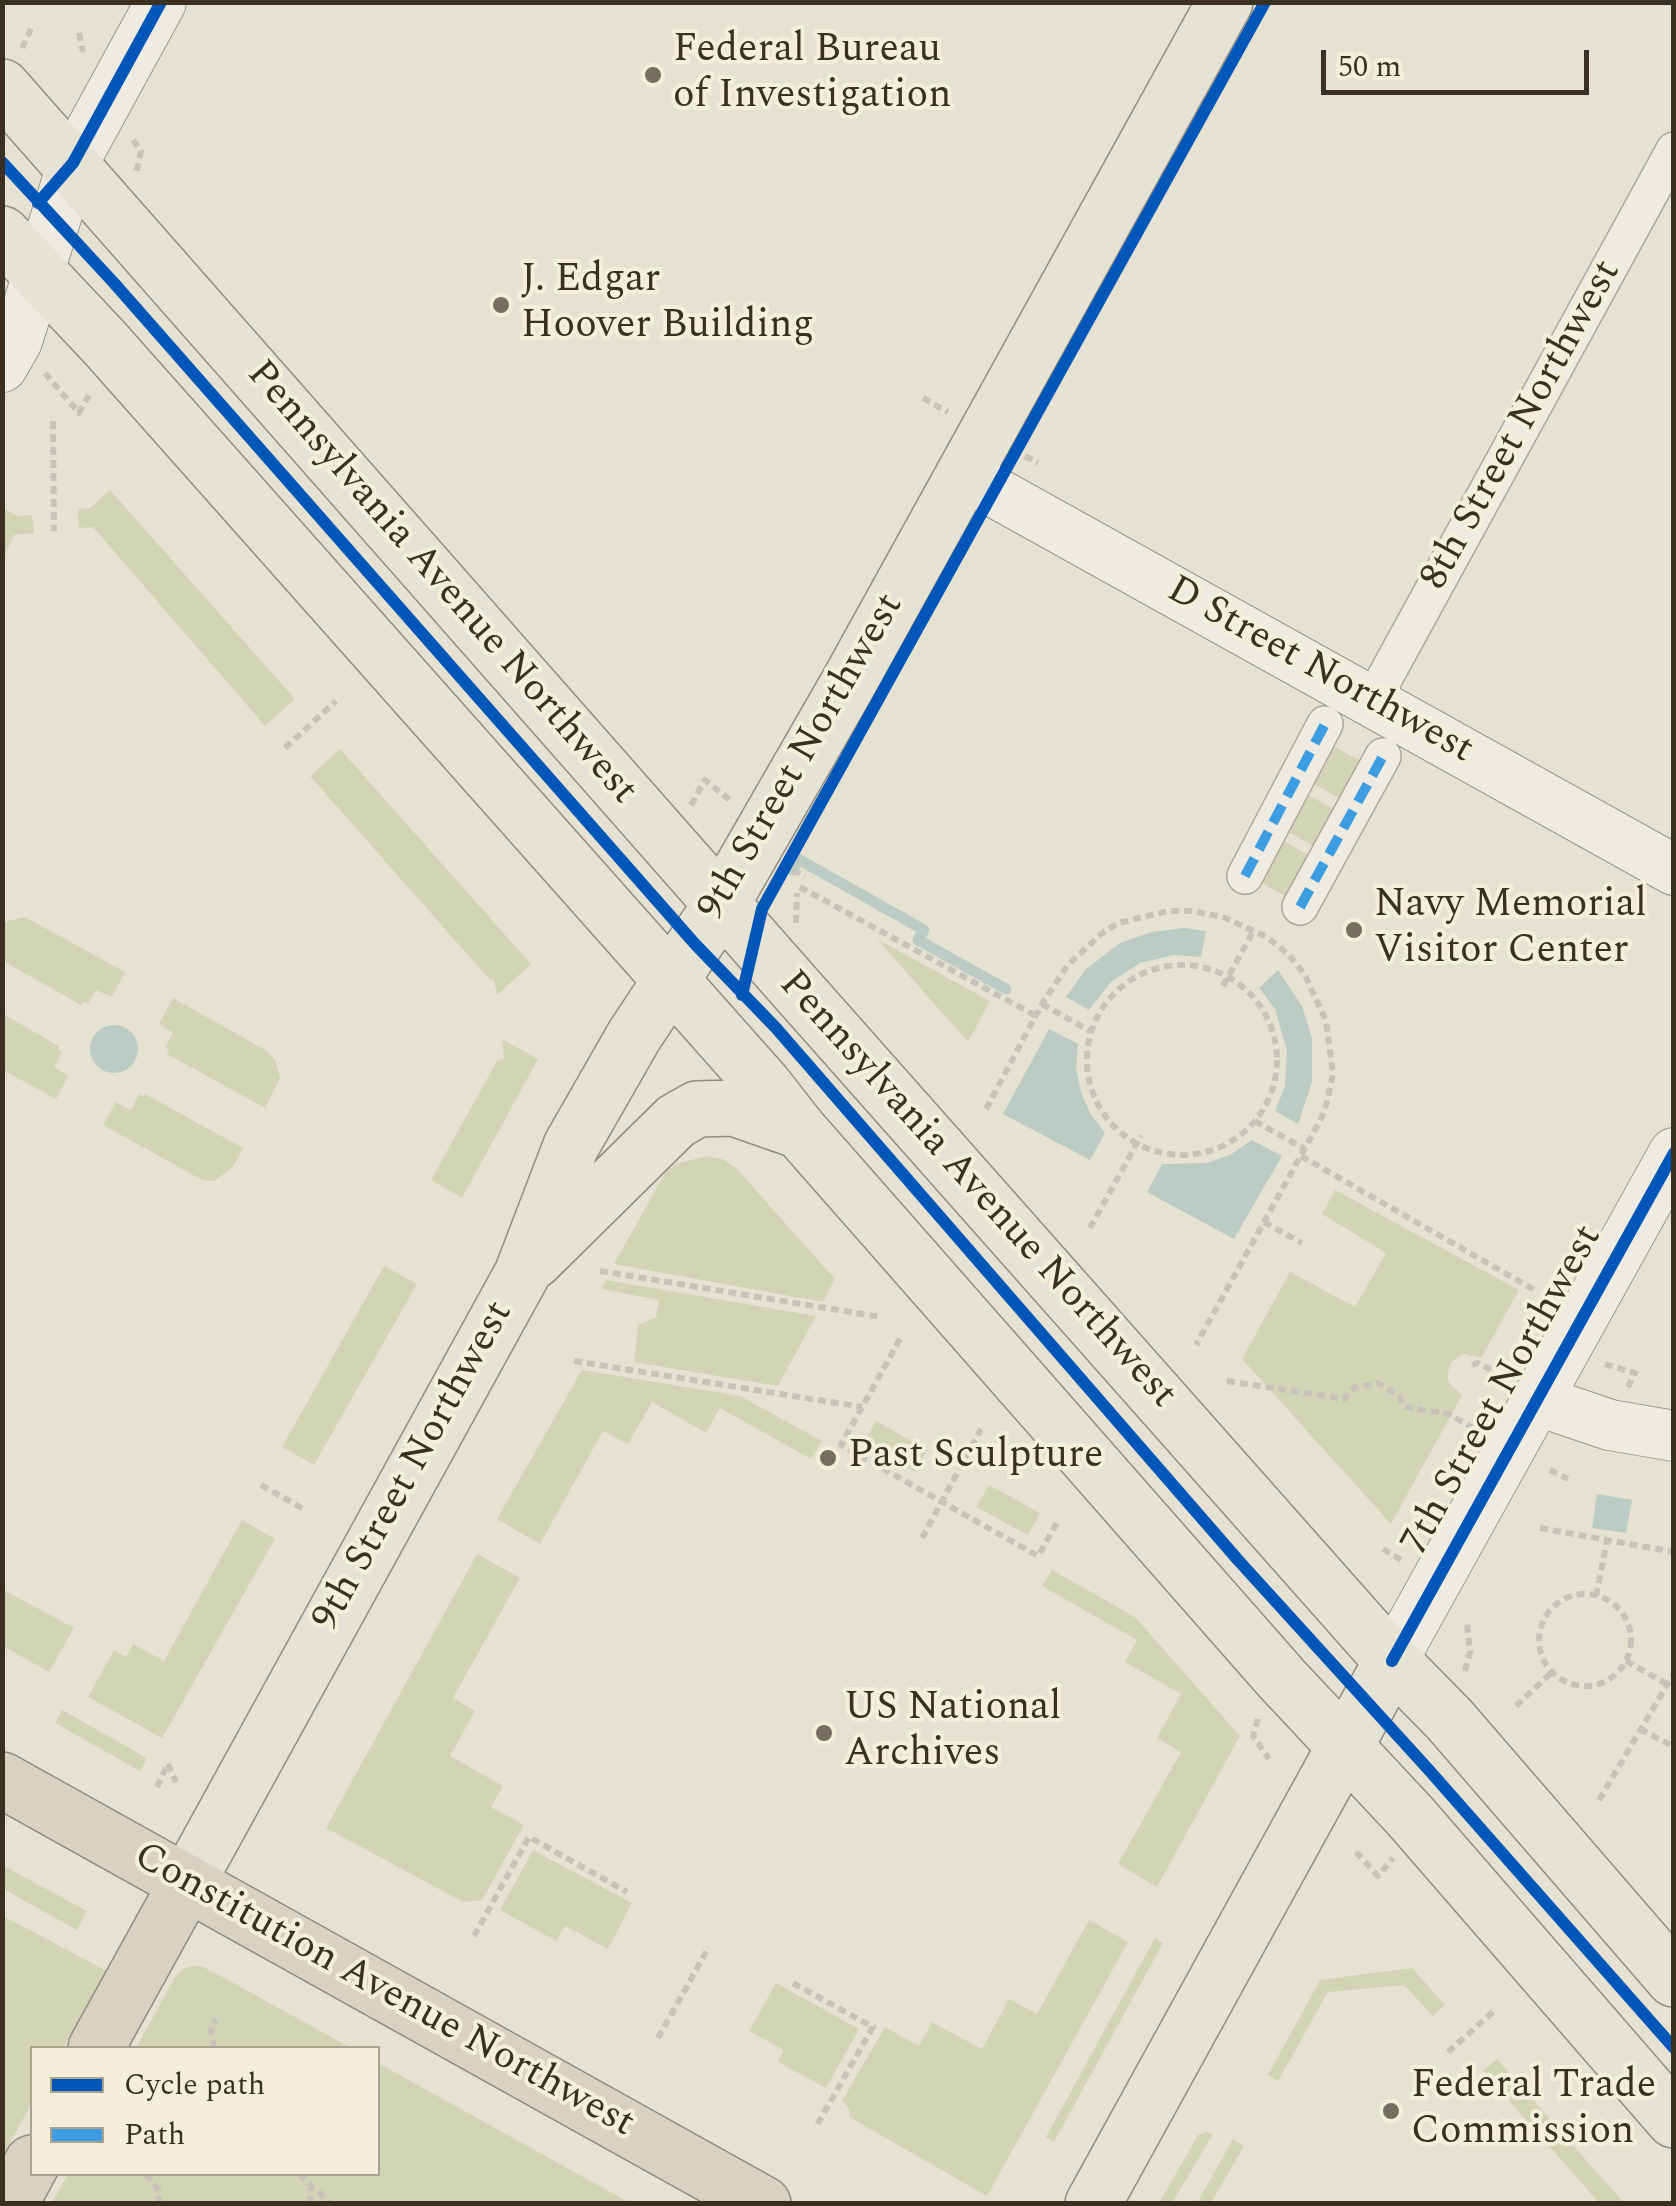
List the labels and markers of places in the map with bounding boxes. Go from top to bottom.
place label: Federal Bureau of Investigation [673,28,951,122]
marker: Federal Bureau of Investigation [642,64,664,86]
place label: J. Edgar Hoover Building [521,258,814,352]
marker: J. Edgar Hoover Building [490,294,512,316]
place label: Navy Memorial Visitor Center [1374,883,1647,977]
marker: Navy Memorial Visitor Center [1343,919,1365,941]
place label: Past Sculpture [848,1434,1103,1482]
marker: Past Sculpture [817,1447,839,1469]
place label: US National Archives [844,1686,1061,1780]
marker: US National Archives [813,1722,835,1744]
place label: Federal Trade Commission [1411,2064,1656,2158]
marker: Federal Trade Commission [1380,2100,1402,2122]

